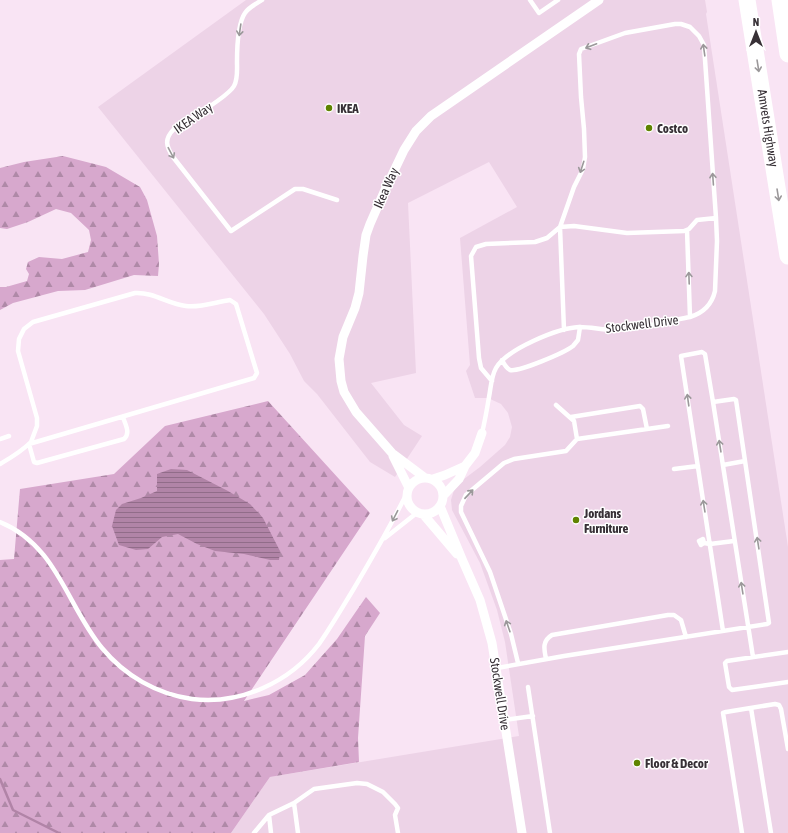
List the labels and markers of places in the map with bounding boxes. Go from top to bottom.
place label: IKEA [337,101,359,116]
marker: IKEA [324,103,334,113]
place label: Costco [657,121,688,136]
marker: Costco [644,123,654,133]
place label: Jordans Furniture [583,506,628,536]
marker: Jordans Furniture [571,515,581,525]
place label: Floor & Decor [645,756,709,771]
marker: Floor & Decor [632,758,642,768]

